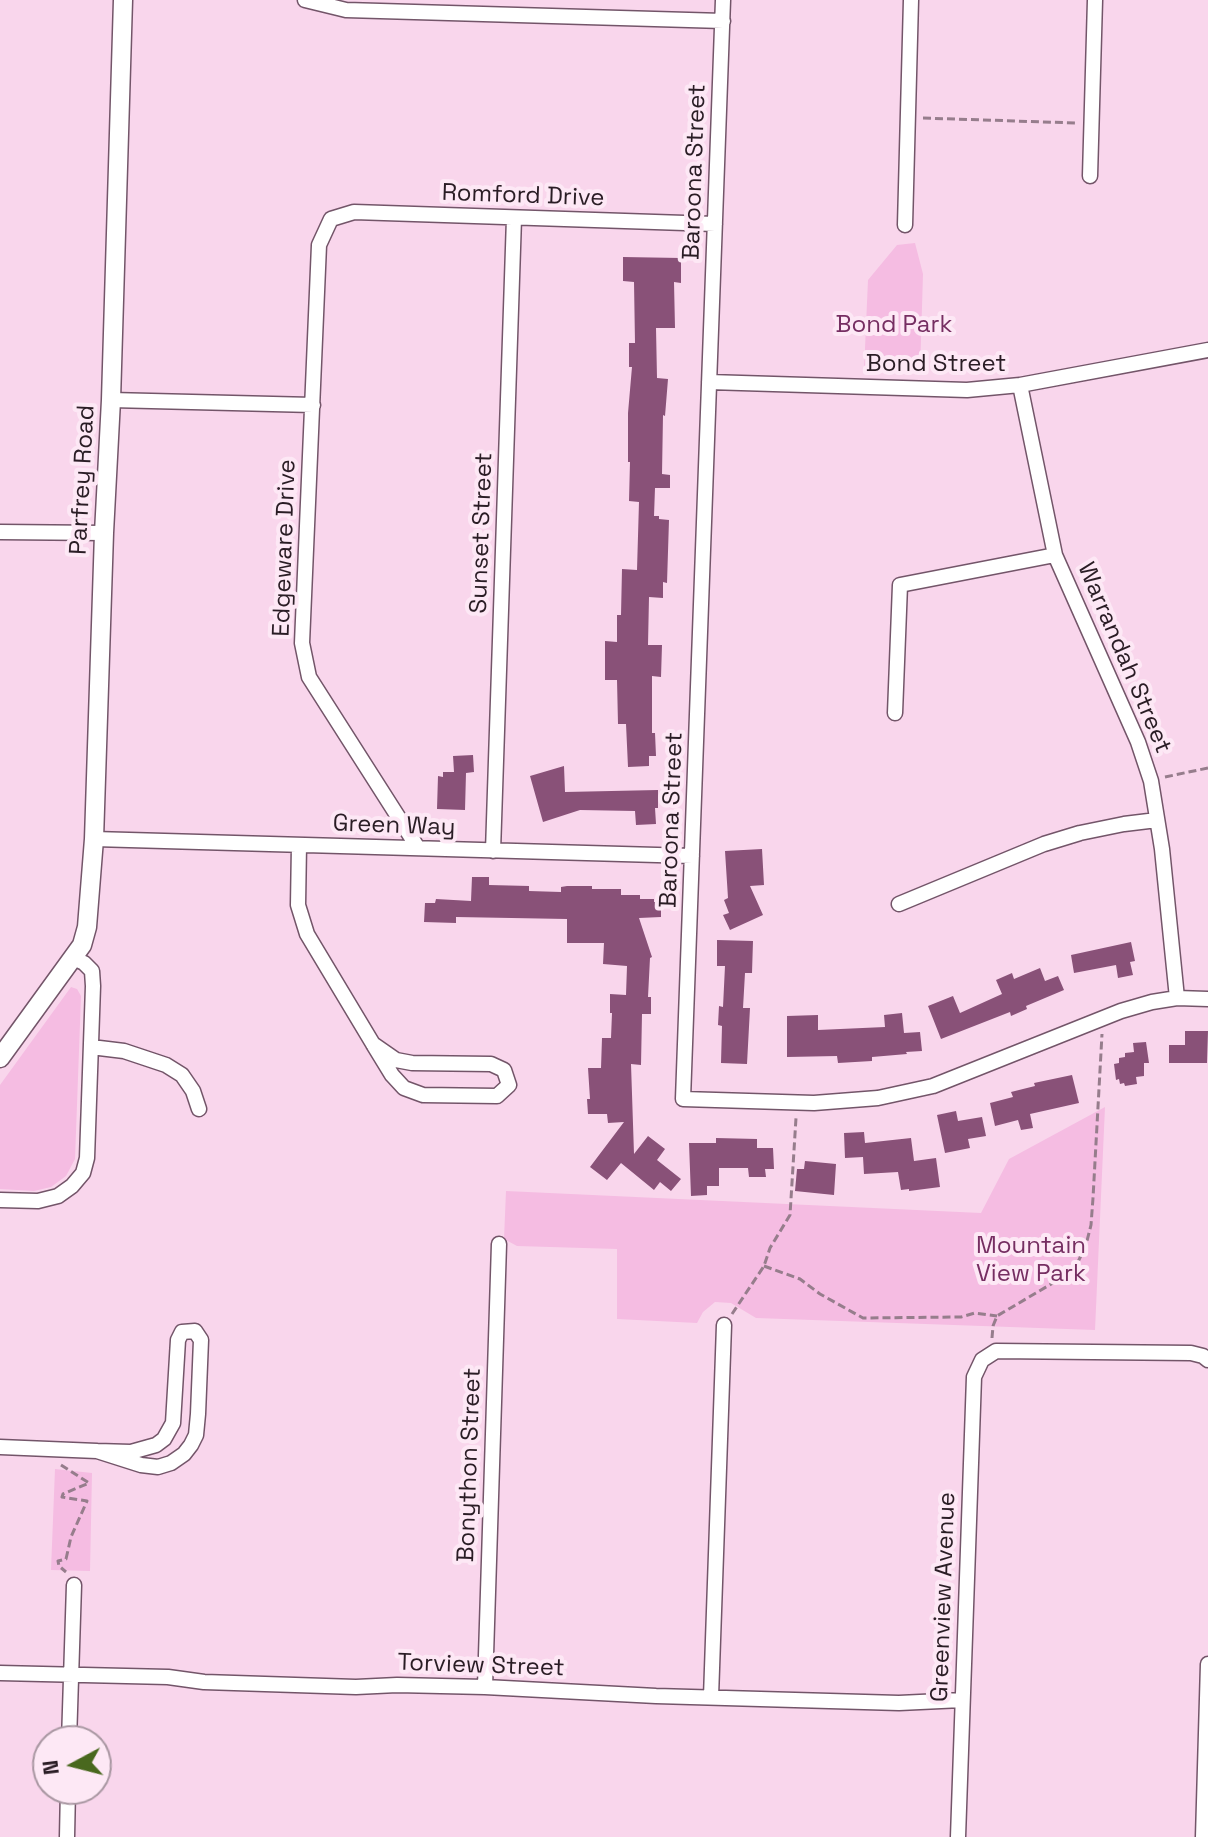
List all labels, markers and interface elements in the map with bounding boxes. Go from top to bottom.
street label: Baroona Street [678,84,712,260]
street label: Romford Drive [441,179,605,213]
park label: Bond Park [836,311,952,339]
street label: Bond Street [866,350,1006,378]
street label: Parfrey Road [65,404,101,556]
street label: Sunset Street [465,452,499,614]
street label: Edgeware Drive [268,459,302,637]
street label: Warrandah Street [1071,558,1177,758]
street label: Baroona Street [655,732,689,908]
street label: Green Way [332,809,456,843]
park label: Mountain View Park [976,1232,1086,1288]
street label: Bonython Street [452,1367,488,1563]
street label: Greenview Avenue [926,1491,962,1703]
street label: Torview Street [397,1649,565,1683]
north arrow [32,1725,112,1805]
text: N [35,1759,65,1777]

